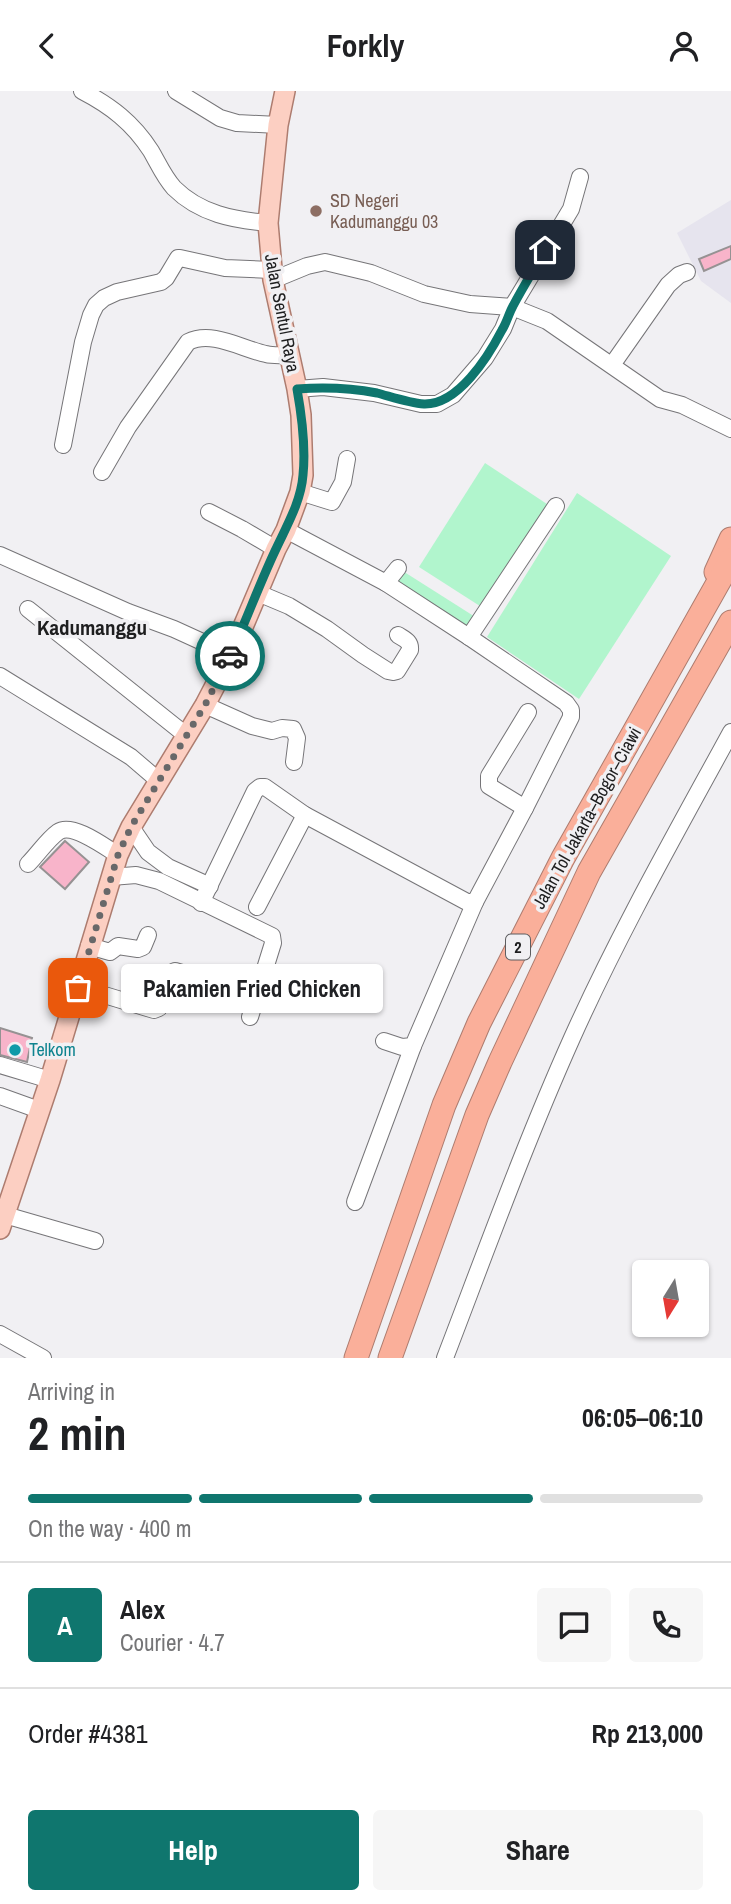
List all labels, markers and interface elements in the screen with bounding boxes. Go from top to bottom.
text: Forkly [327,24,404,67]
icon: back [28,27,66,65]
icon: person [665,27,703,65]
place label: SD Negeri Kadumanggu 03 [330,188,438,234]
marker: SD Negeri Kadumanggu 03 [308,203,324,219]
pin [515,220,575,280]
icon: home [526,231,564,269]
street label: Jalan Sentul Raya [259,252,306,374]
district label: Kadumanggu [37,613,147,642]
courier [195,621,265,691]
icon: car [211,637,249,675]
street label: Jalan Tol Jakarta–Bogor–Ciawi [526,722,647,913]
road number: 2 [506,935,530,960]
pin [48,958,108,1018]
callout: Pakamien Fried Chicken [120,963,382,1013]
icon: bag [59,969,97,1007]
text: Pakamien Fried Chicken [143,973,361,1004]
place label: Telkom [29,1037,76,1062]
marker: Telkom [7,1042,23,1058]
north arrow [632,1260,709,1337]
map controls [632,1260,709,1337]
text: Arriving in [28,1376,115,1407]
text: 06:05–06:10 [582,1400,703,1435]
text: 2 min [28,1402,127,1464]
text: On the way · 400 m [28,1513,192,1544]
button: chat [537,1588,611,1662]
button: phone [629,1588,703,1662]
text: Alex [120,1592,165,1627]
text: A [57,1608,73,1643]
text: Courier · 4.7 [120,1627,225,1658]
text: Order #4381 [28,1716,148,1751]
text: Rp 213,000 [592,1716,703,1751]
button: Help [28,1810,359,1890]
button: Share [373,1810,703,1890]

